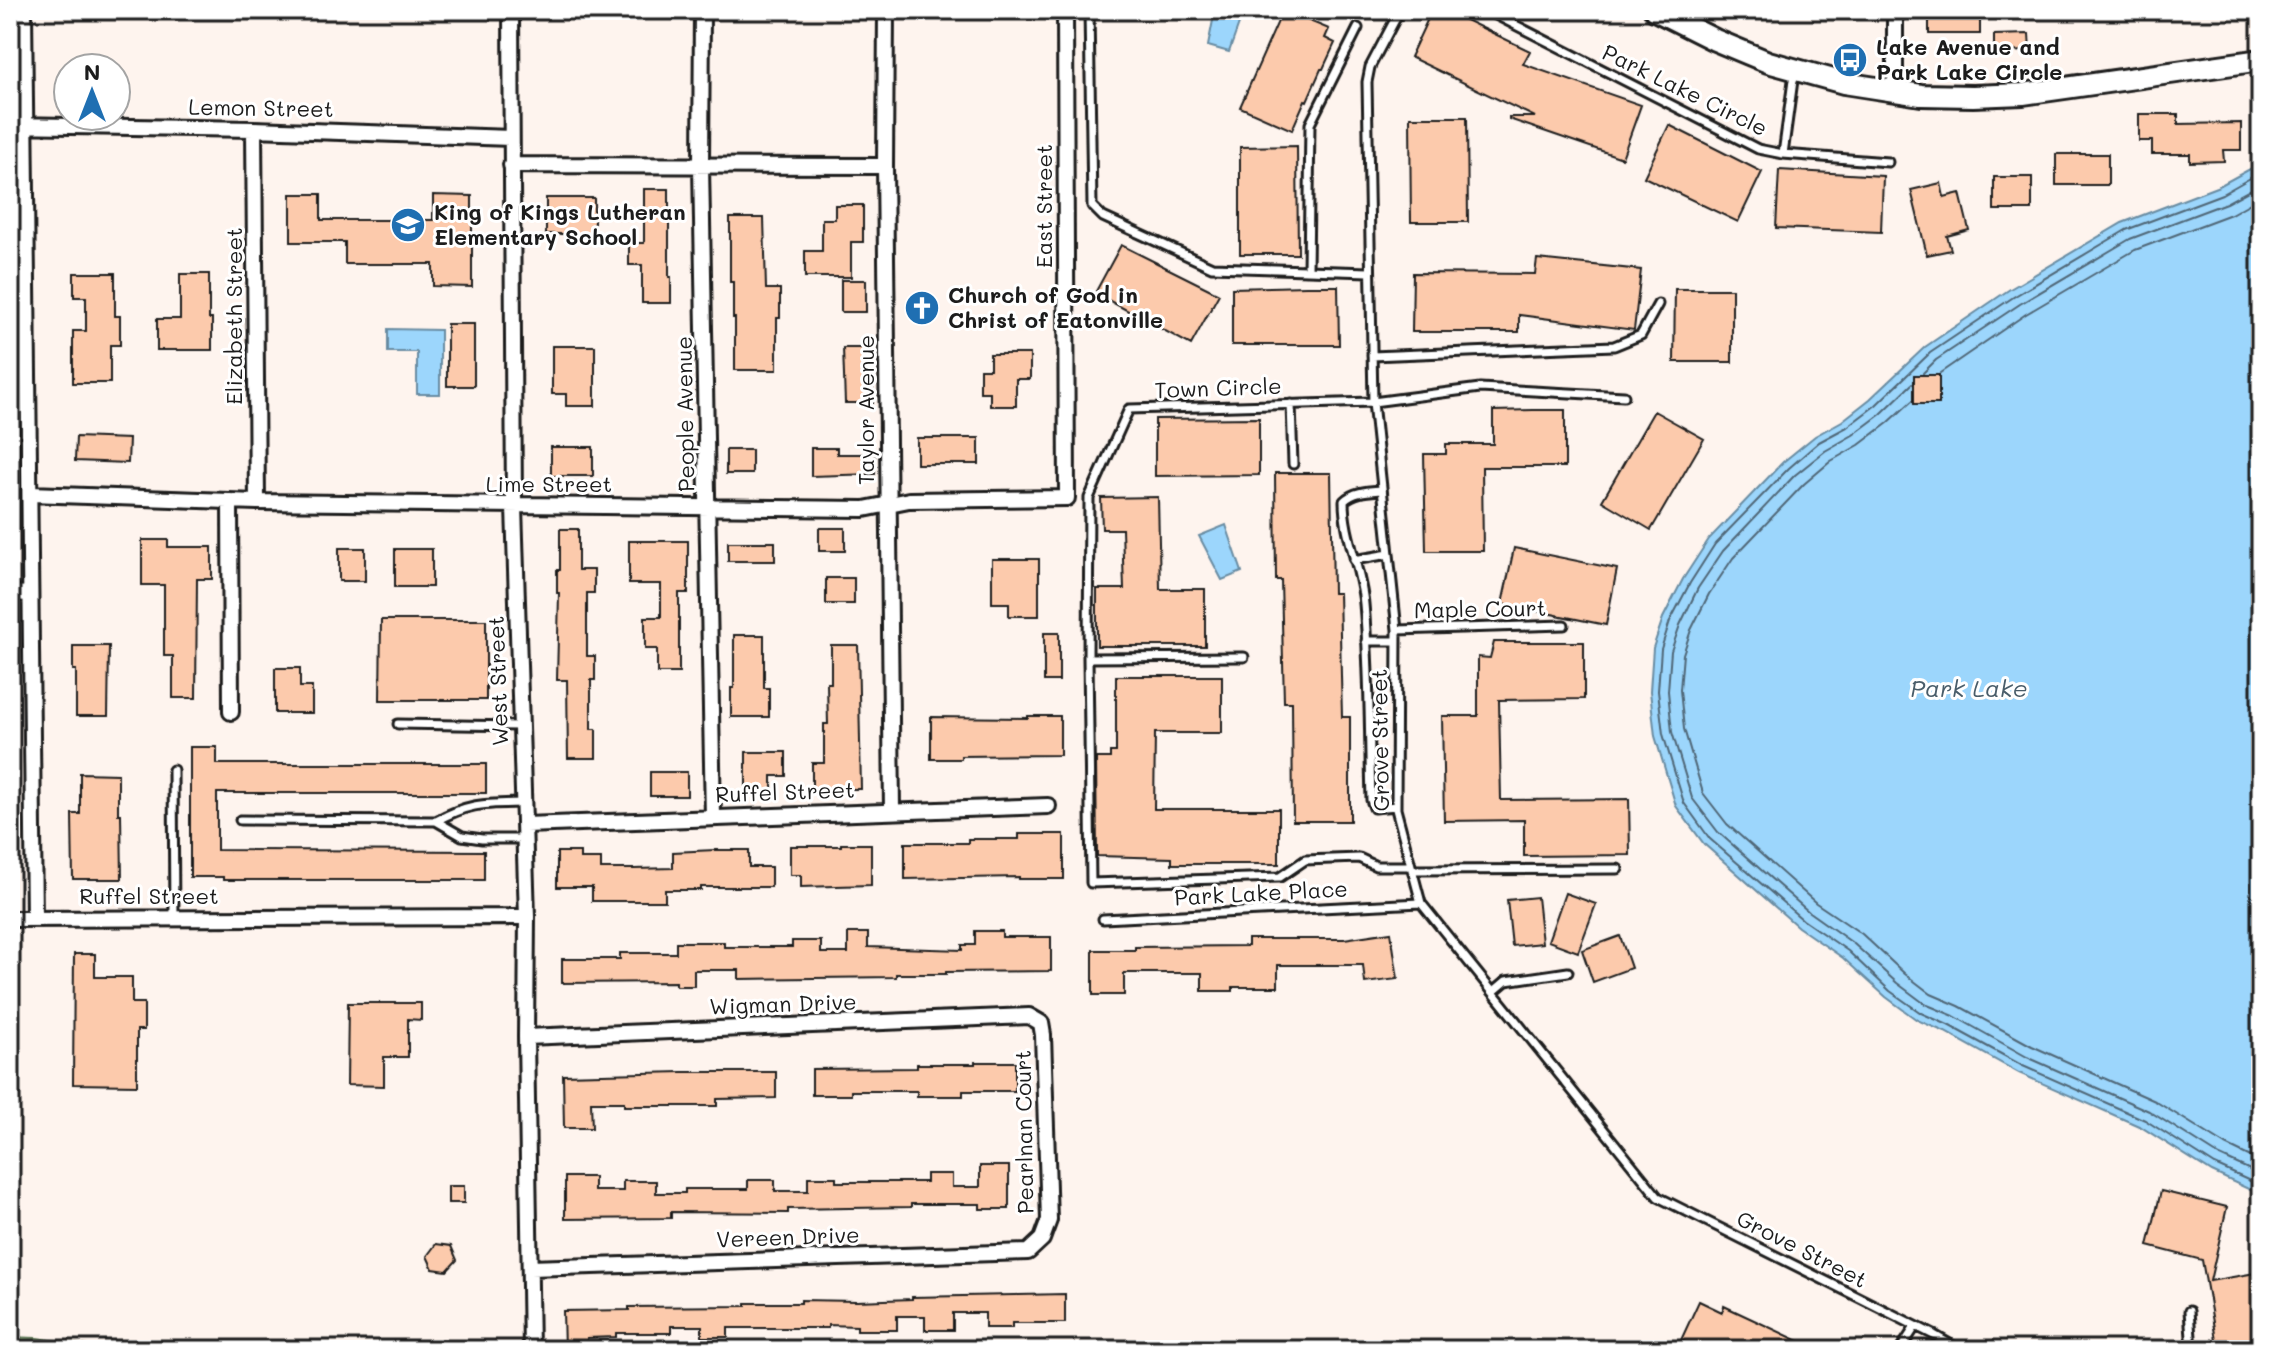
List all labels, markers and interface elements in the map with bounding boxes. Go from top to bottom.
place label: Lake Avenue and Park Lake Circle [1876,32,2062,86]
street label: Park Lake Circle [1598,37,1773,142]
bus stop icon: Lake Avenue and Park Lake Circle [1831,41,1869,79]
north arrow [52,52,132,132]
text: N [84,57,100,86]
street label: Lemon Street [188,92,334,123]
street label: East Street [1029,144,1058,268]
place label: King of Kings Lutheran Elementary School [434,197,686,251]
school or university icon: King of Kings Lutheran Elementary School [389,206,427,244]
street label: Elizabeth Street [219,227,248,405]
place label: Church of God in Christ of Eatonville [948,280,1163,334]
church icon: Church of God in Christ of Eatonville [903,289,941,327]
street label: Taylor Avenue [851,335,880,485]
street label: People Avenue [669,336,700,492]
street label: Town Circle [1154,371,1282,404]
street label: Lime Street [486,469,612,498]
street label: Maple Court [1413,593,1546,624]
street label: West Street [481,615,514,747]
street label: Grove Street [1364,668,1395,812]
water label: Park Lake [1910,672,2028,703]
street label: Ruffel Street [715,775,855,808]
street label: Park Lake Place [1173,873,1348,912]
street label: Ruffel Street [79,881,219,910]
street label: Wigman Drive [709,986,857,1021]
street label: Pearlnan Court [1008,1050,1039,1214]
street label: Grove Street [1732,1203,1872,1294]
street label: Vereen Drive [716,1220,860,1253]

